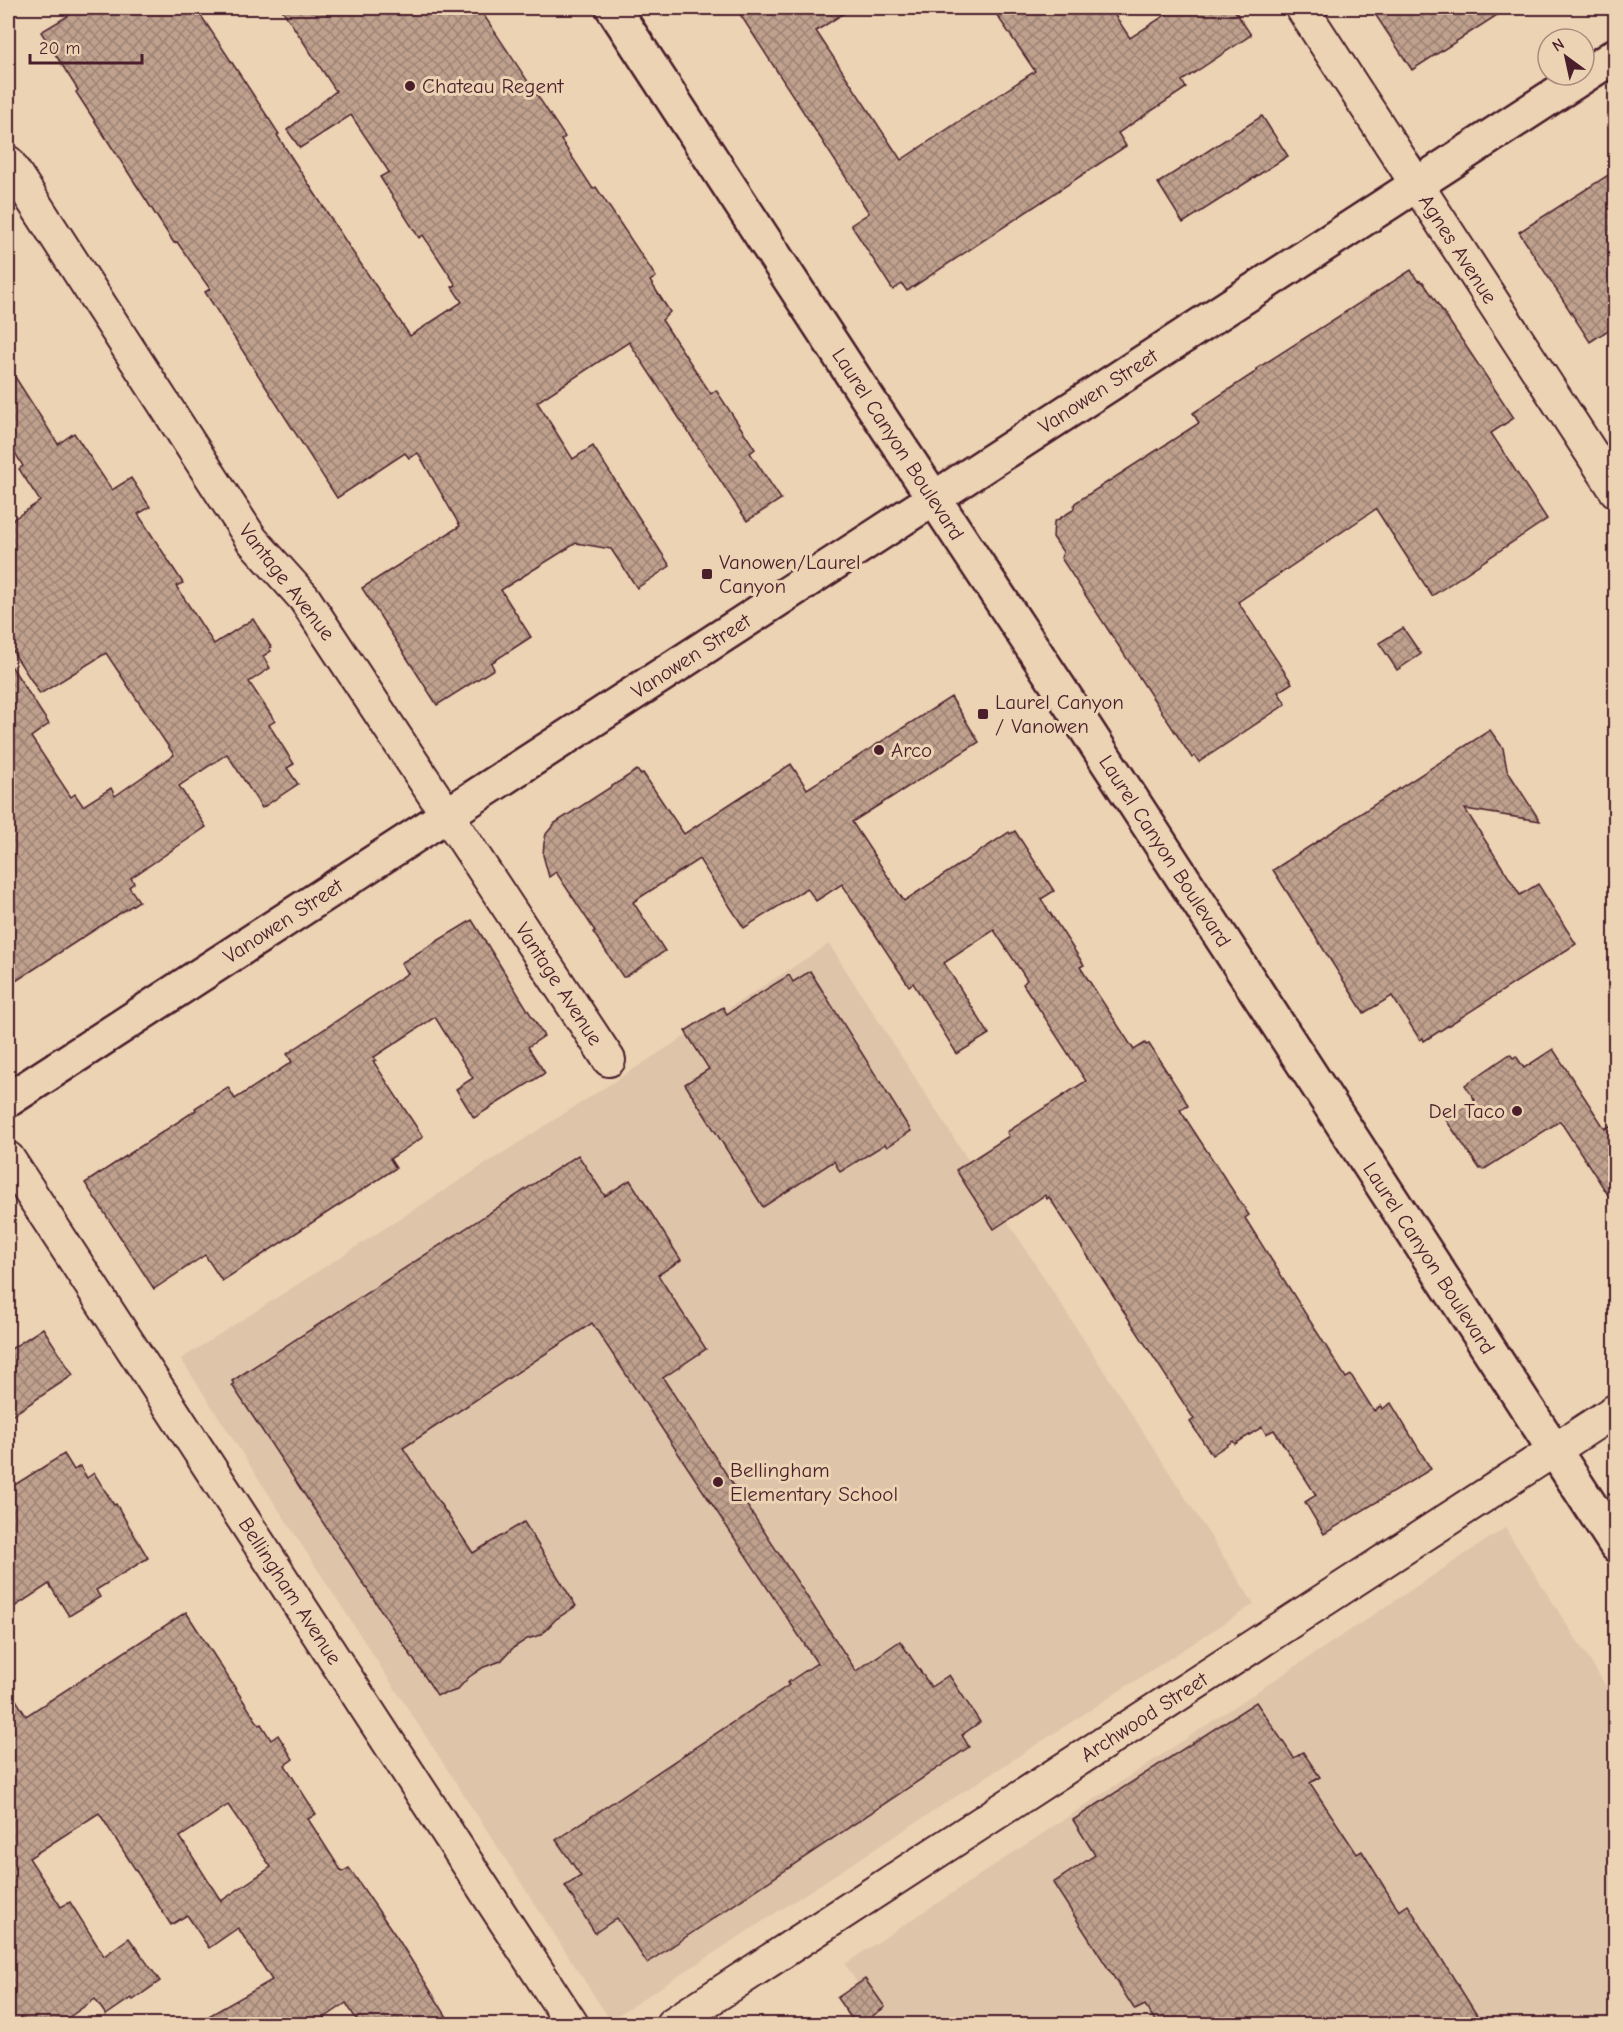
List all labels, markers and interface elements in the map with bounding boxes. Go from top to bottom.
scale bar [30,27,142,65]
north arrow [1536,27,1596,87]
text: N [1549,35,1568,56]
text: 20 m [39,38,80,59]
place label: Chateau Regent [422,74,565,98]
marker: Chateau Regent [403,79,417,93]
street label: Agnes Avenue [1414,190,1502,308]
street label: Vanowen Street [1034,343,1163,438]
street label: Laurel Canyon Boulevard [827,344,969,544]
street label: Vantage Avenue [234,519,340,645]
place label: Vanowen/Laurel Canyon [719,550,861,598]
marker: Vanowen/Laurel Canyon [700,567,714,581]
street label: Vanowen Street [627,608,756,703]
place label: Laurel Canyon / Vanowen [995,690,1124,738]
marker: Laurel Canyon / Vanowen [976,707,990,721]
place label: Arco [891,738,932,762]
marker: Arco [872,743,886,757]
street label: Laurel Canyon Boulevard [1094,751,1236,951]
street label: Vanowen Street [219,873,348,968]
street label: Vantage Avenue [510,918,608,1050]
place label: Del Taco [1429,1099,1505,1123]
marker: Del Taco [1510,1104,1524,1118]
street label: Laurel Canyon Boulevard [1358,1158,1500,1358]
place label: Bellingham Elementary School [730,1458,898,1506]
marker: Bellingham Elementary School [711,1475,725,1489]
street label: Bellingham Avenue [233,1513,347,1669]
street label: Archwood Street [1076,1667,1213,1767]

